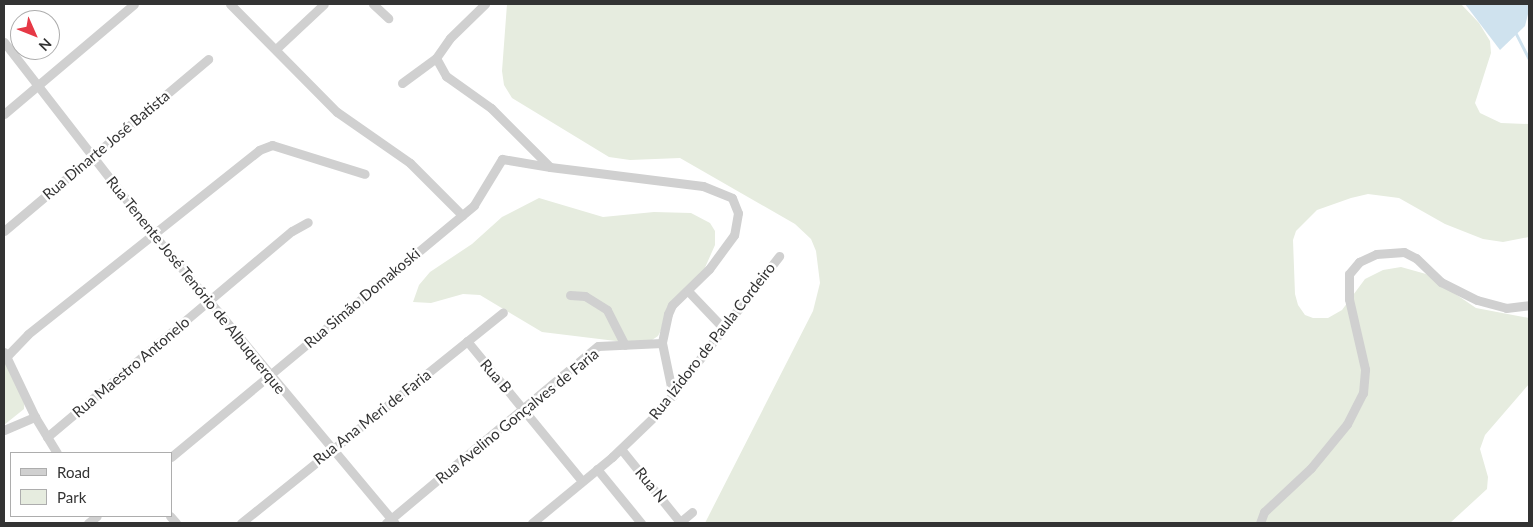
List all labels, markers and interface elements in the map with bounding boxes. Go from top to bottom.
north arrow [10,10,60,60]
text: N [36,35,55,55]
street label: Rua Dinarte José Batista [39,87,173,203]
street label: Rua Tenente José Tenório de Albuquerque [102,172,290,398]
street label: Rua Simão Domakoski [300,244,424,352]
street label: Rua Izidoro de Paula Cordeiro [645,259,779,423]
street label: Rua Maestro Antonelo [69,313,193,421]
street label: Rua Avelino Gonçalves de Faria [432,345,602,487]
street label: Rua B [477,356,515,396]
street label: Rua Ana Meri de Faria [309,365,435,469]
legend [10,452,172,517]
text: Road [57,463,90,481]
street label: Rua N [631,464,671,506]
text: Park [57,488,86,506]

